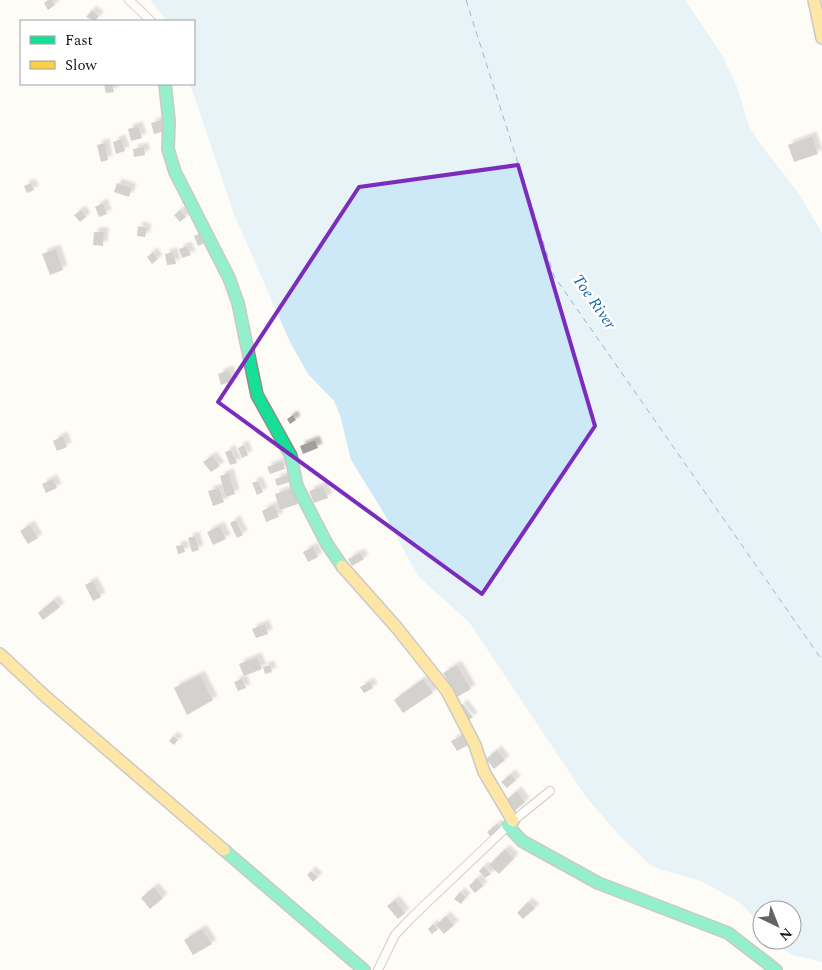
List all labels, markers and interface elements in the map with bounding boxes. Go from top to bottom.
legend [20,20,195,85]
text: Fast [65,29,93,52]
text: Slow [65,54,97,77]
water label: Toe River [566,269,622,334]
north arrow [752,900,802,950]
text: N [774,923,797,946]

